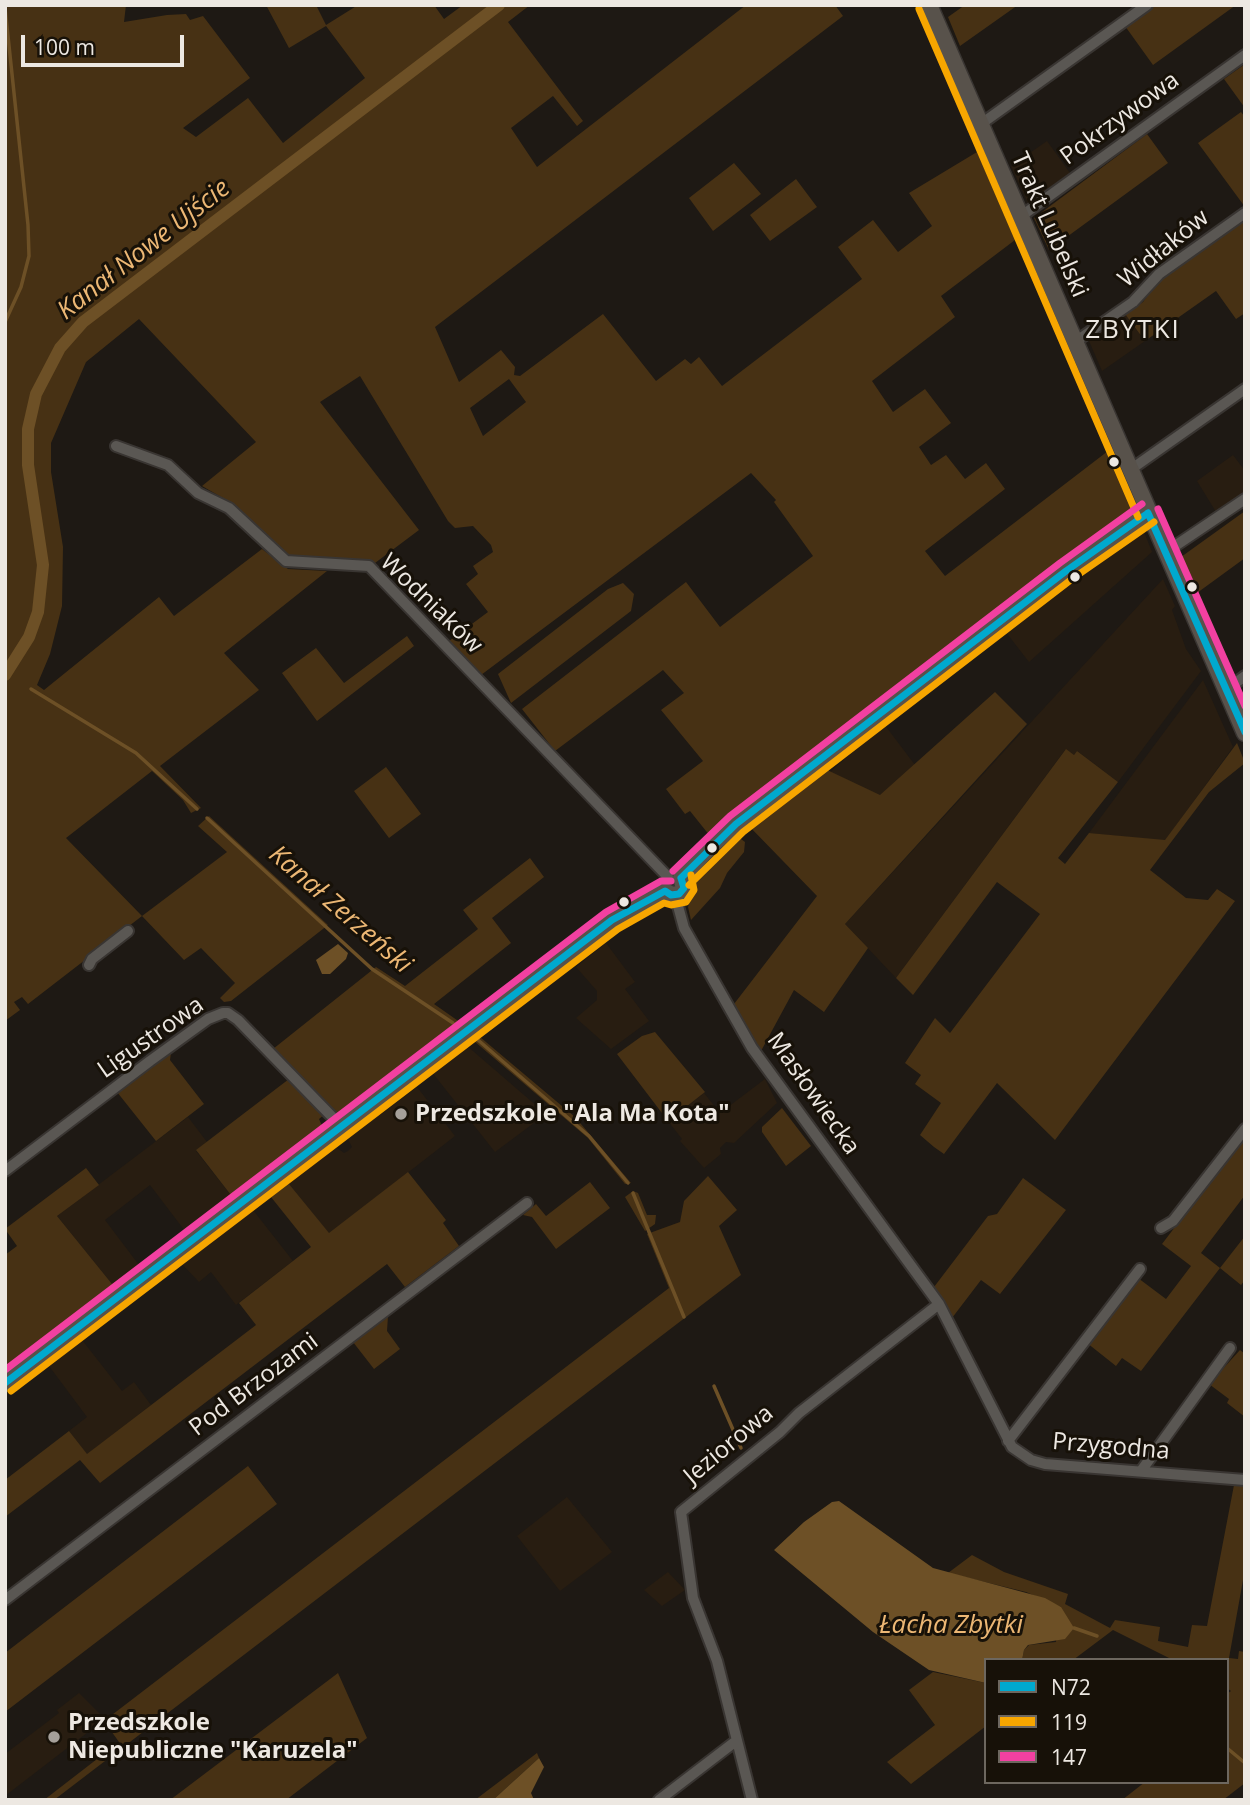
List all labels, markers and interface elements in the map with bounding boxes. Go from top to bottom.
scale bar [24,21,187,65]
text: 100 m [34,33,95,61]
street label: Pokrzywowa [1055,66,1185,172]
street label: Trakt Lubelski [1004,148,1094,302]
water label: Kanał Nowe Ujście [52,173,236,327]
street label: Widłaków [1113,204,1215,294]
district label: ZBYTKI [1086,315,1180,347]
unlabelled marker [1107,455,1121,469]
street label: Wodniaków [374,548,488,660]
unlabelled marker [1068,570,1082,584]
unlabelled marker [1185,580,1199,594]
water label: Kanał Zerzeński [262,839,418,981]
unlabelled marker [705,841,719,855]
unlabelled marker [617,895,631,909]
street label: Ligustrowa [93,991,209,1085]
street label: Masłowiecka [760,1027,866,1161]
place label: Przedszkole "Ala Ma Kota" [415,1100,730,1128]
marker: Przedszkole "Ala Ma Kota" [393,1106,409,1122]
street label: Pod Brzozami [184,1327,324,1443]
street label: Jeziorowa [678,1399,780,1491]
street label: Przygodna [1051,1428,1171,1466]
water label: Łacha Zbytki [879,1610,1023,1642]
legend [984,1658,1229,1784]
text: N72 [1051,1673,1091,1701]
text: 119 [1051,1708,1087,1736]
place label: Przedszkole Niepubliczne "Karuzela" [68,1709,358,1765]
marker: Przedszkole Niepubliczne "Karuzela" [46,1729,62,1745]
text: 147 [1051,1743,1087,1771]

